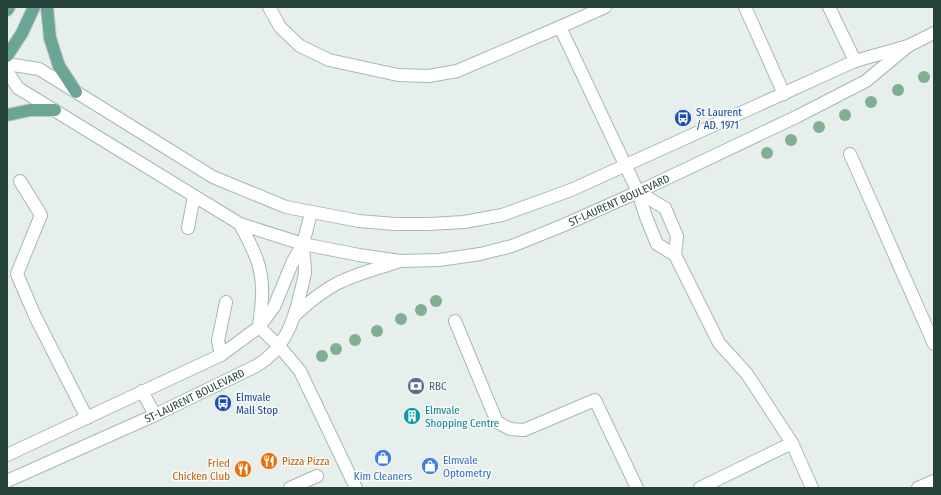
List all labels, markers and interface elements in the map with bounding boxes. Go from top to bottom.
place label: St Laurent / AD. 1971 [696,106,742,132]
bus stop icon: St Laurent / AD. 1971 [673,108,693,128]
street label: ST-LAURENT BOULEVARD [566,172,672,229]
street label: ST-LAURENT BOULEVARD [142,366,247,425]
bank icon: RBC [406,376,426,396]
place label: RBC [429,380,447,393]
place label: Elmvale Mall Stop [236,391,278,417]
bus stop icon: Elmvale Mall Stop [213,393,233,413]
place label: Elmvale Shopping Centre [425,404,499,430]
building icon: Elmvale Shopping Centre [402,406,422,426]
shop icon: Kim Cleaners [373,448,393,468]
restaurant icon: Pizza Pizza [259,451,279,471]
place label: Elmvale Optometry [443,454,491,480]
place label: Pizza Pizza [282,455,330,468]
shop icon: Elmvale Optometry [420,456,440,476]
place label: Fried Chicken Club [172,457,230,483]
restaurant icon: Fried Chicken Club [233,459,253,479]
place label: Kim Cleaners [354,470,412,483]

